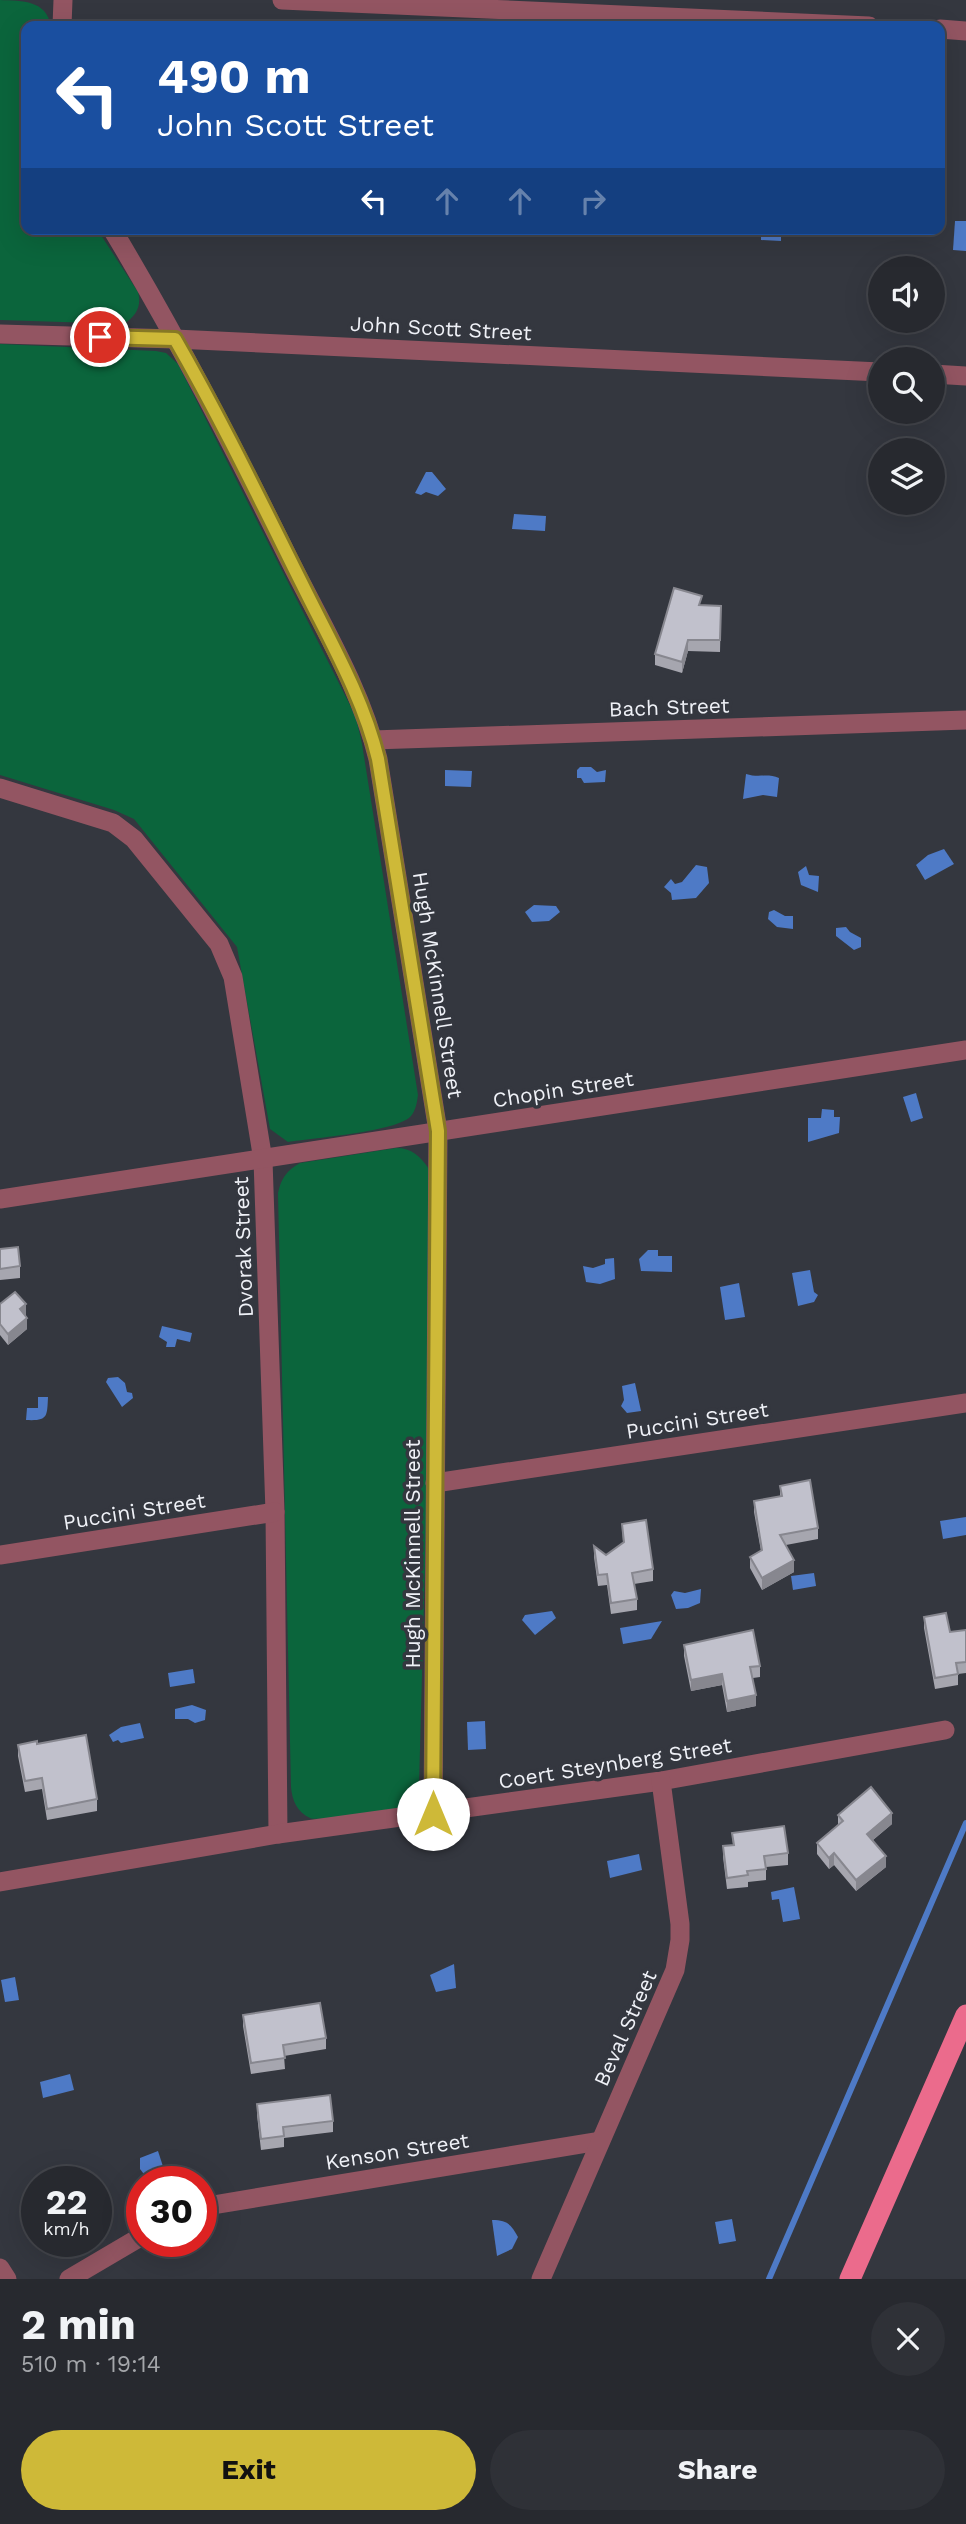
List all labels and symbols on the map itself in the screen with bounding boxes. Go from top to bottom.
pin [70,307,130,367]
street label: John Scott Street [350,311,533,345]
street label: Bach Street [608,692,730,722]
street label: Hugh McKinnell Street [408,870,468,1100]
street label: Chopin Street [491,1066,635,1112]
street label: Dvorak Street [228,1176,258,1318]
street label: Puccini Street [624,1396,770,1444]
street label: Hugh McKinnell Street [400,1439,425,1669]
street label: Puccini Street [61,1487,207,1535]
street label: Coert Steynberg Street [497,1732,733,1794]
position arrow [396,1777,470,1851]
street label: Beval Street [588,1966,662,2090]
street label: Kenson Street [323,2127,471,2175]
speed limit sign: 30 [126,2166,217,2257]

